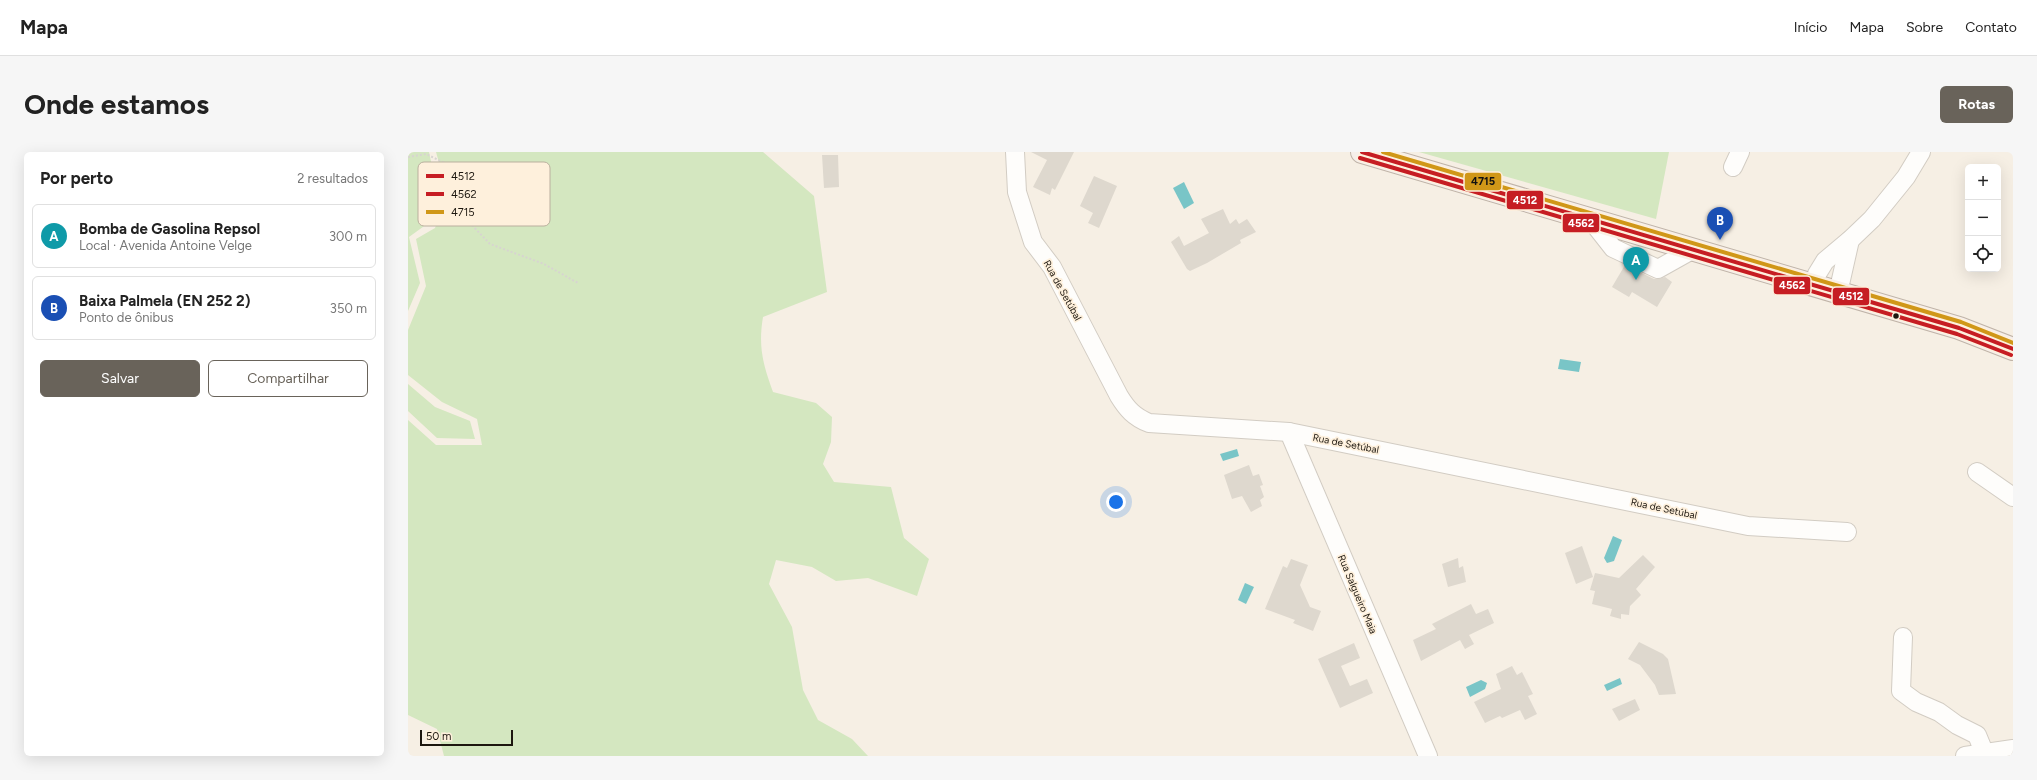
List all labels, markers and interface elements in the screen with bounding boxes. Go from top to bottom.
text: Mapa [20,16,68,39]
text: Início [1794,19,1827,36]
text: Mapa [1849,19,1884,36]
text: Sobre [1906,19,1943,36]
text: Contato [1965,19,2017,36]
button: Rotas [1940,86,2013,123]
text: Onde estamos [24,87,209,121]
legend [418,162,550,226]
map controls [1965,164,2001,272]
button: + [1965,164,2001,200]
text: Por perto [40,168,113,188]
text: 4512 [451,170,475,183]
text: 2 resultados [297,171,368,186]
line badge: 4715 [1464,172,1502,191]
text: 4715 [1471,175,1495,188]
text: 4562 [451,188,477,201]
line badge: 4512 [1506,190,1544,210]
text: 4512 [1513,194,1537,207]
button: − [1965,200,2001,236]
text: 4715 [451,206,475,219]
pin: B [1707,207,1733,240]
line badge: 4562 [1562,213,1600,233]
text: 4562 [1568,217,1594,230]
text: Bomba de Gasolina Repsol [79,220,260,238]
text: A [49,229,59,244]
text: 300 m [329,229,367,244]
button: locate [1965,236,2001,272]
text: Local · Avenida Antoine Velge [79,238,252,253]
pin: A [1623,247,1649,280]
street label: Rua de Setúbal [1041,258,1085,323]
line badge: 4562 [1773,276,1811,295]
text: 4562 [1779,279,1805,292]
line badge: 4512 [1832,287,1870,306]
text: 4512 [1839,290,1863,303]
text: Baixa Palmela (EN 252 2) [79,292,250,310]
text: B [50,301,58,316]
text: 350 m [330,301,367,316]
text: Ponto de ônibus [79,310,174,325]
unlabelled marker [1891,311,1901,321]
button: Salvar [40,360,200,397]
button: Compartilhar [208,360,368,397]
street label: Rua de Setúbal [1312,431,1380,456]
your location [1106,492,1126,512]
street label: Rua de Setúbal [1630,495,1698,522]
street label: Rua Salgueiro Maia [1335,553,1380,636]
scale bar [420,728,513,747]
text: 50 m [426,730,451,743]

